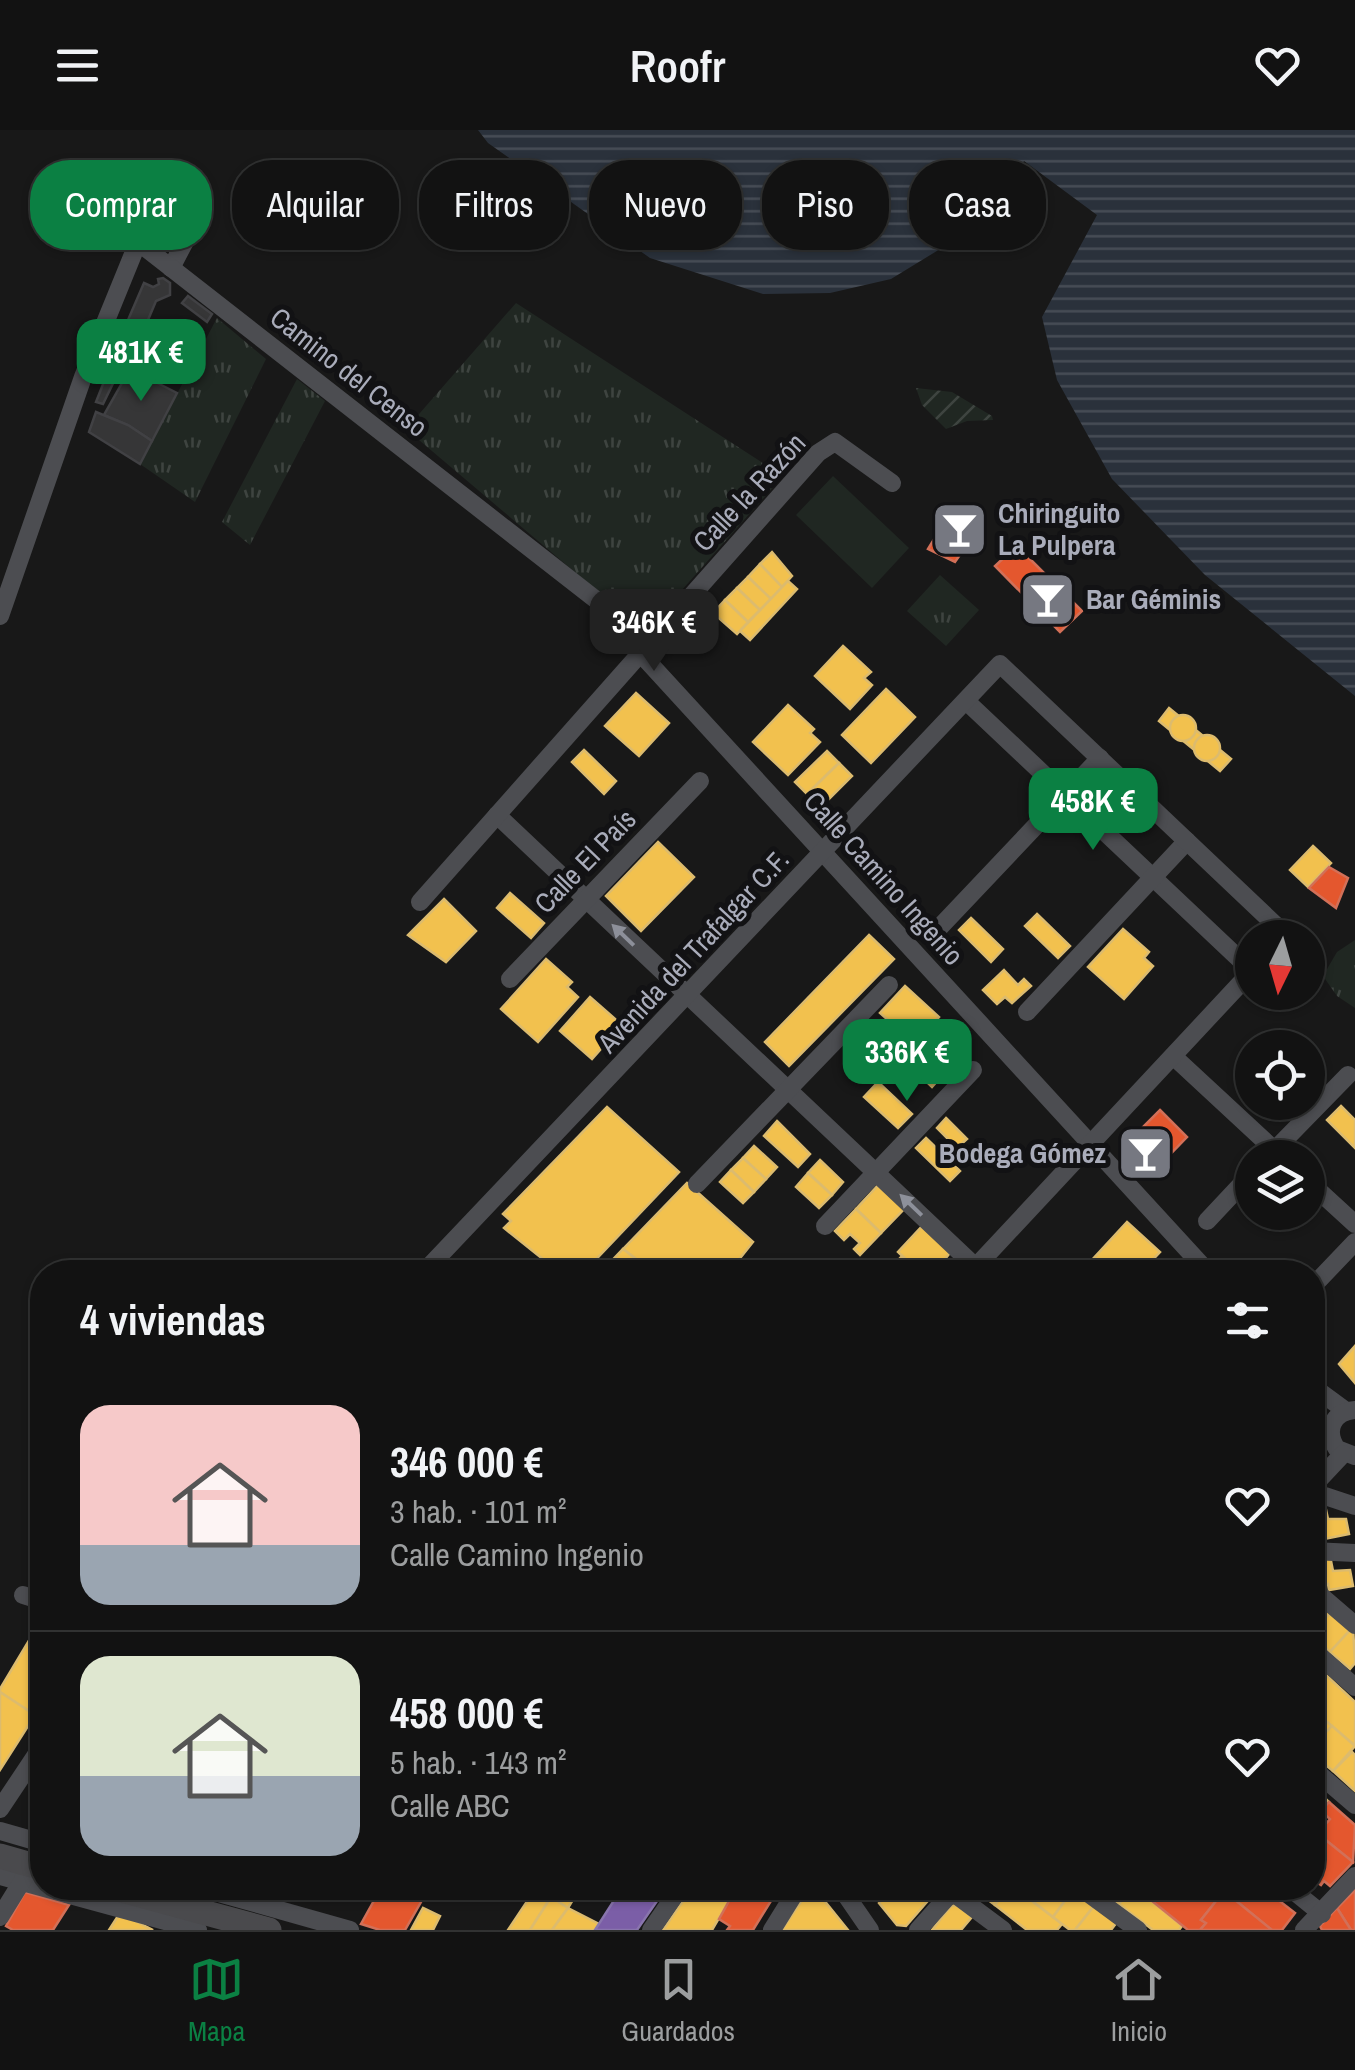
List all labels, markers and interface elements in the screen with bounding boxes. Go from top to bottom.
text: Roofr [630,35,725,96]
icon: menu [50,38,105,93]
icon: heart [1250,38,1305,93]
chip: Comprar [30,160,212,250]
chip: Alquilar [232,160,399,250]
chip: Filtros [419,160,569,250]
chip: Nuevo [589,160,742,250]
chip: Piso [762,160,889,250]
chip: Casa [909,160,1046,250]
street label: Camino del Censo [262,298,436,446]
pin: 481K € [60,319,222,404]
text: 481K € [99,330,183,373]
street label: Calle la Razón [684,424,814,560]
place label: Chiringuito La Pulpera [998,494,1120,564]
bar icon: Chiringuito La Pulpera [929,499,989,559]
bar icon: Bar Géminis [1017,569,1077,629]
place label: Bar Géminis [1086,580,1221,618]
pin: 346K € [573,589,735,674]
text: 346K € [612,600,696,643]
pin: 458K € [1012,768,1174,853]
text: 458K € [1051,779,1135,822]
street label: Calle Camino Ingenio [796,783,972,973]
street label: Calle El País [526,801,644,921]
street label: Avenida del Trafalgar C.F. [588,841,797,1062]
north arrow [1235,920,1325,1010]
map controls [1235,920,1325,1230]
one-way arrow [611,924,635,947]
pin: 336K € [826,1019,988,1104]
text: 336K € [865,1030,949,1073]
button: locate [1235,1030,1325,1120]
bar icon: Bodega Gómez [1115,1123,1175,1183]
place label: Bodega Gómez [939,1134,1106,1172]
button: layers [1235,1140,1325,1230]
one-way arrow [899,1194,923,1217]
text: 4 viviendas [80,1292,266,1348]
icon: filters [1220,1293,1275,1348]
text: 346 000 € [390,1434,543,1490]
icon: home [160,1445,280,1565]
icon: heart [1220,1478,1275,1533]
text: 3 hab. · 101 m² [390,1490,567,1533]
text: Calle Camino Ingenio [390,1533,644,1576]
text: 458 000 € [390,1685,543,1741]
icon: home [160,1696,280,1816]
icon: heart [1220,1729,1275,1784]
text: 5 hab. · 143 m² [390,1741,567,1784]
text: Calle ABC [390,1784,510,1827]
tab: Mapa [188,1952,245,2050]
tab: Guardados [621,1952,735,2050]
tab: Inicio [1111,1952,1167,2050]

